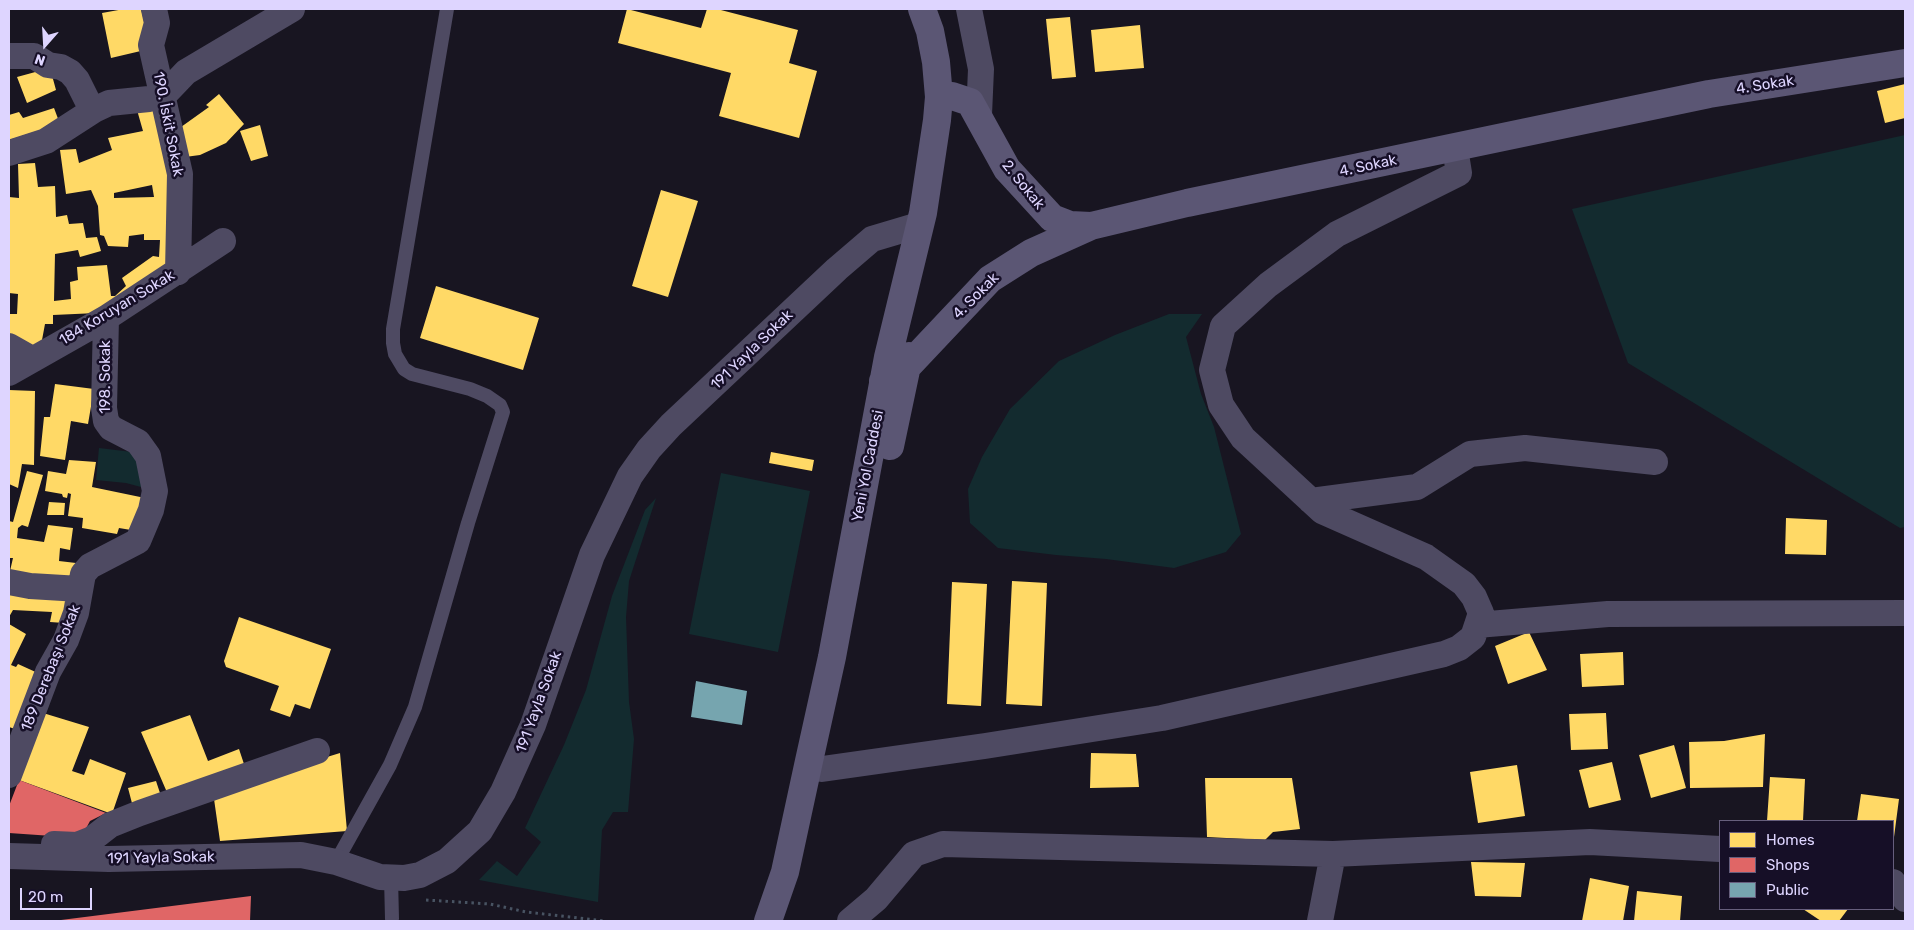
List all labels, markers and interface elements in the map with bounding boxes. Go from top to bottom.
north arrow [20,20,70,70]
text: N [32,50,47,69]
street label: 190. İskit Sokak [149,70,187,178]
street label: 4. Sokak [1735,72,1795,98]
street label: 4. Sokak [1338,151,1398,181]
street label: 2. Sokak [998,157,1048,213]
street label: 184 Koruyan Sokak [56,266,178,350]
street label: 4. Sokak [949,269,1003,323]
street label: 191 Yayla Sokak [707,306,797,394]
street label: 198. Sokak [97,340,115,414]
street label: Yeni Yol Caddesi [848,409,888,523]
street label: 189 Derebaşı Sokak [17,602,85,734]
street label: 191 Yayla Sokak [512,649,566,755]
legend [1719,820,1894,910]
text: Homes [1766,831,1815,849]
street label: 191 Yayla Sokak [107,848,215,868]
text: Shops [1766,856,1810,874]
scale bar [22,878,95,910]
text: Public [1766,881,1809,899]
text: 20 m [28,888,63,906]

